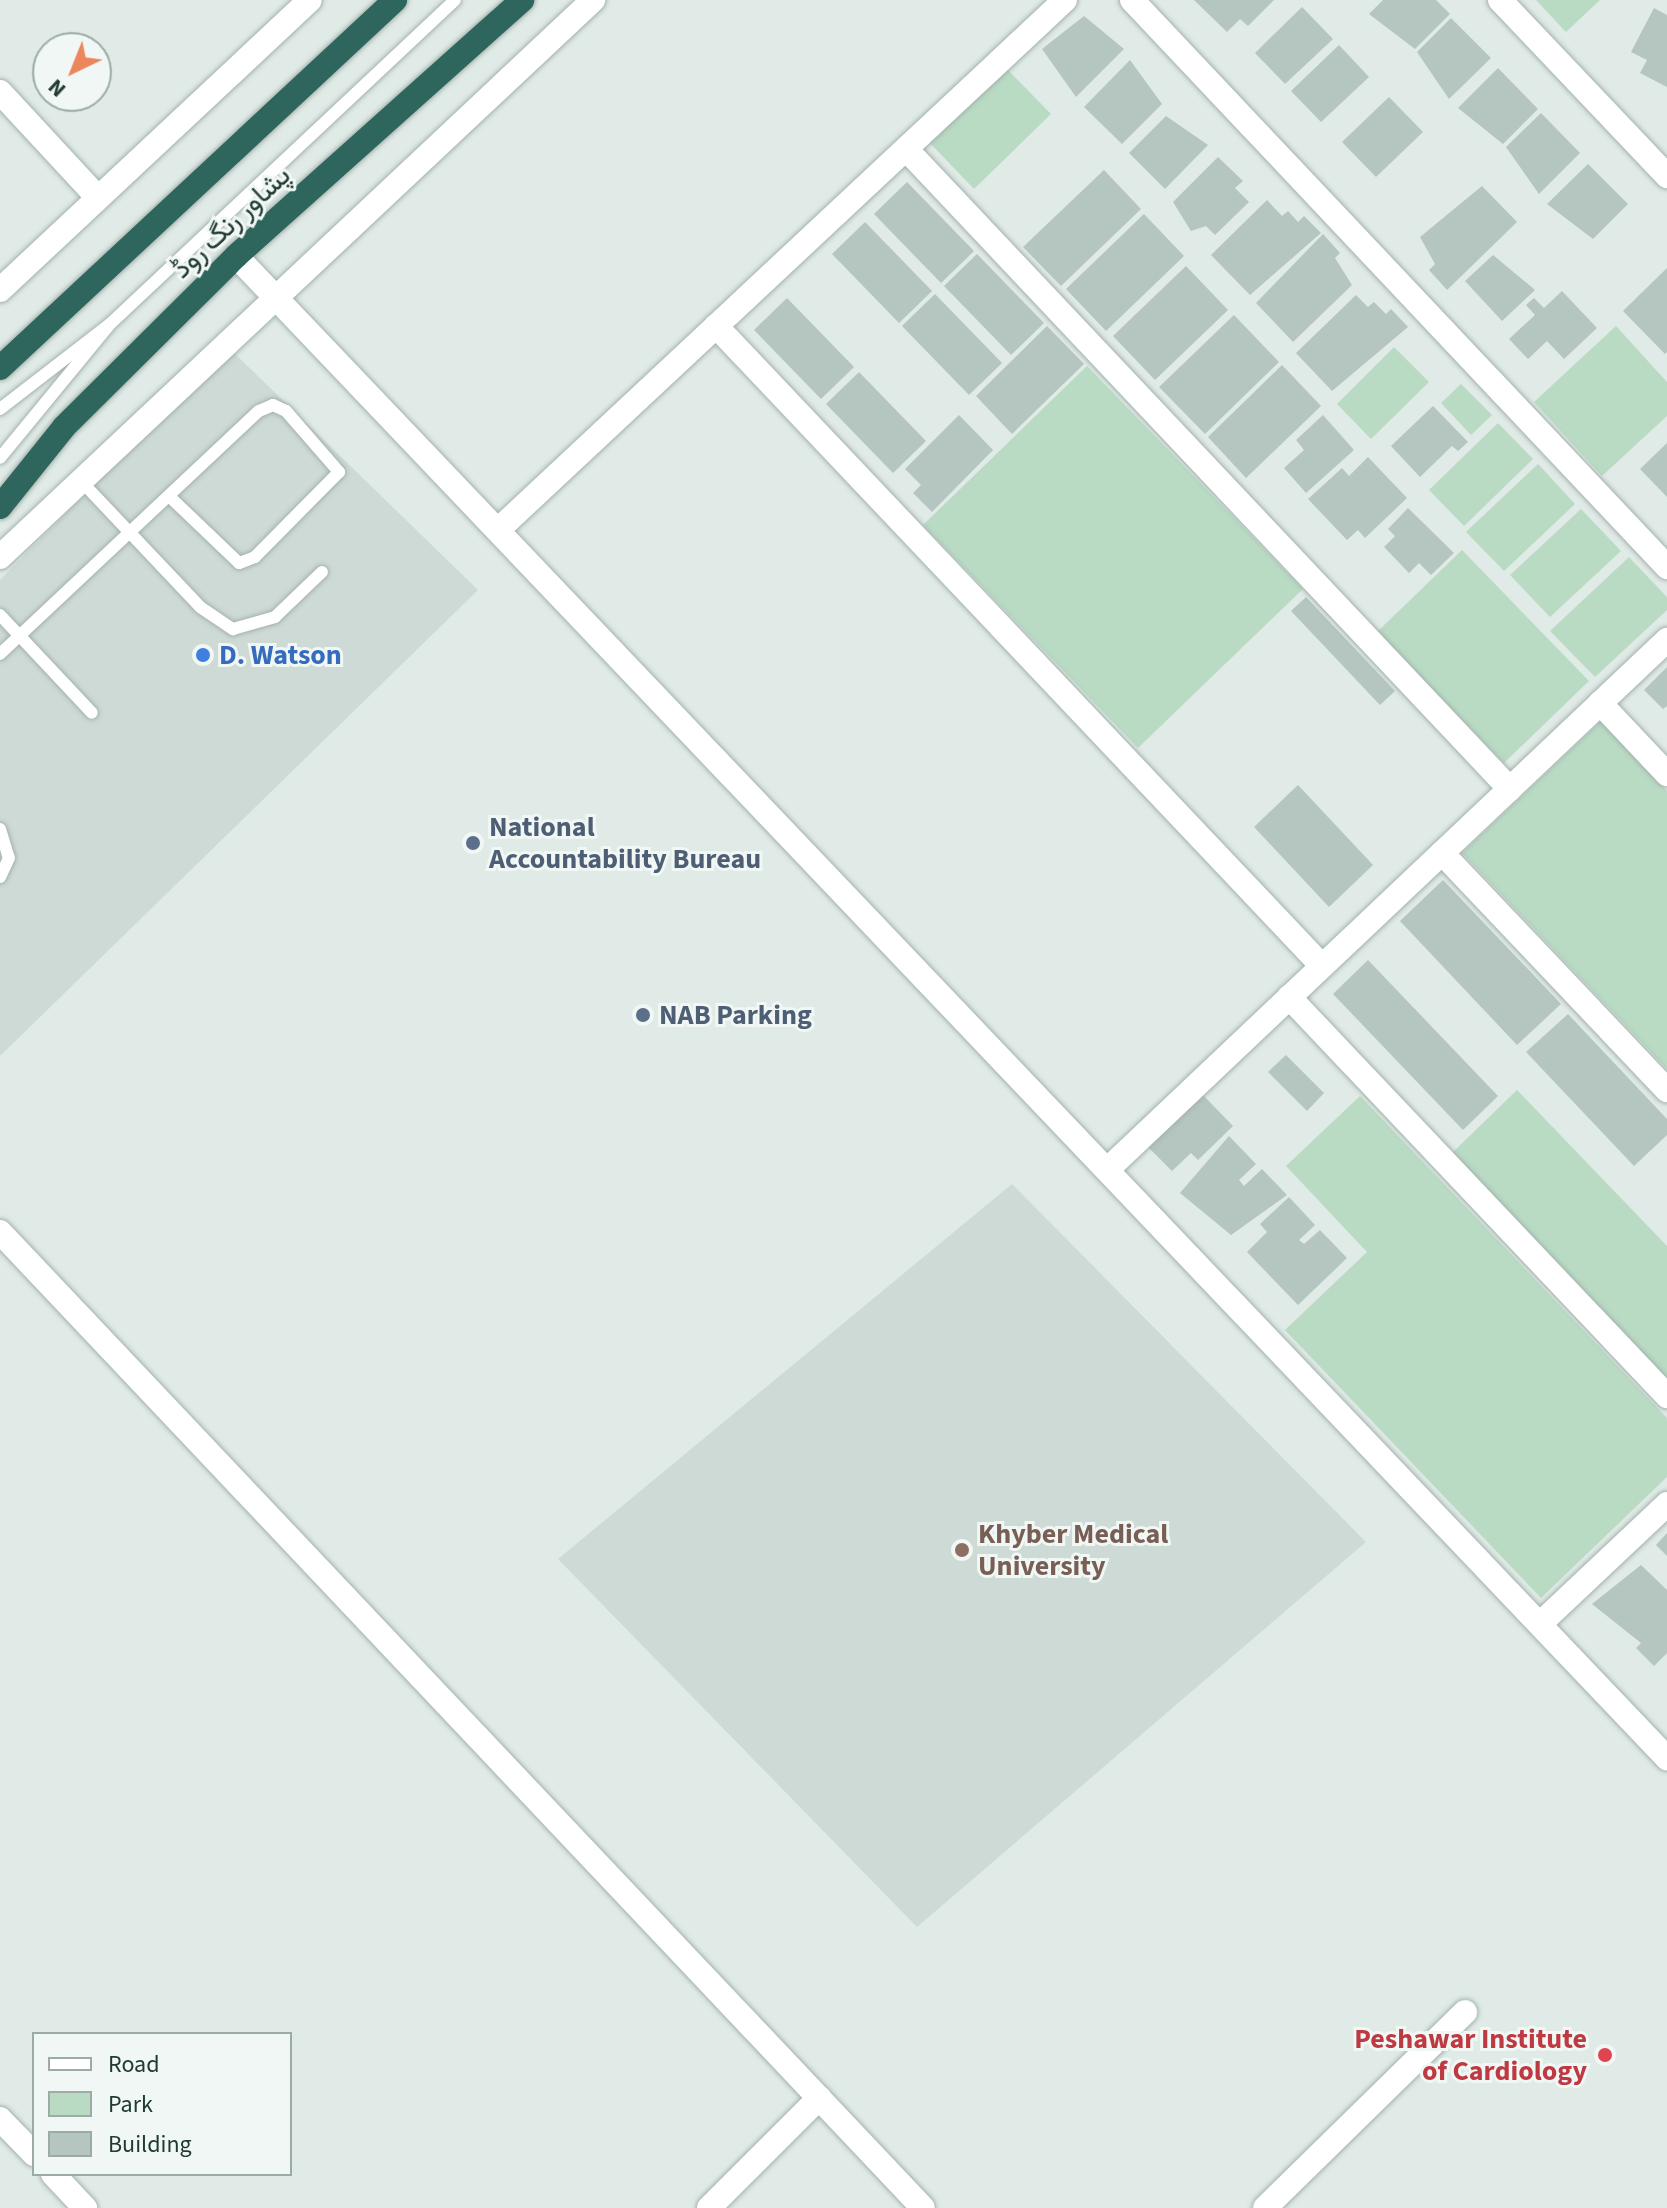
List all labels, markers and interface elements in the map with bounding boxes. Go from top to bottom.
north arrow [32,32,112,112]
text: N [41,71,73,105]
street label: پشاور رنگ روڈ [165,159,297,285]
place label: D. Watson [219,638,342,672]
marker: D. Watson [194,646,212,664]
place label: National Accountability Bureau [489,810,761,876]
marker: National Accountability Bureau [464,834,482,852]
place label: NAB Parking [659,998,812,1032]
marker: NAB Parking [634,1006,652,1024]
place label: Khyber Medical University [978,1517,1168,1583]
marker: Khyber Medical University [953,1541,971,1559]
place label: Peshawar Institute of Cardiology [1354,2022,1587,2088]
legend [32,2032,292,2176]
marker: Peshawar Institute of Cardiology [1594,2044,1616,2066]
text: Road [108,2047,160,2082]
text: Park [108,2087,153,2122]
text: Building [108,2127,192,2162]

